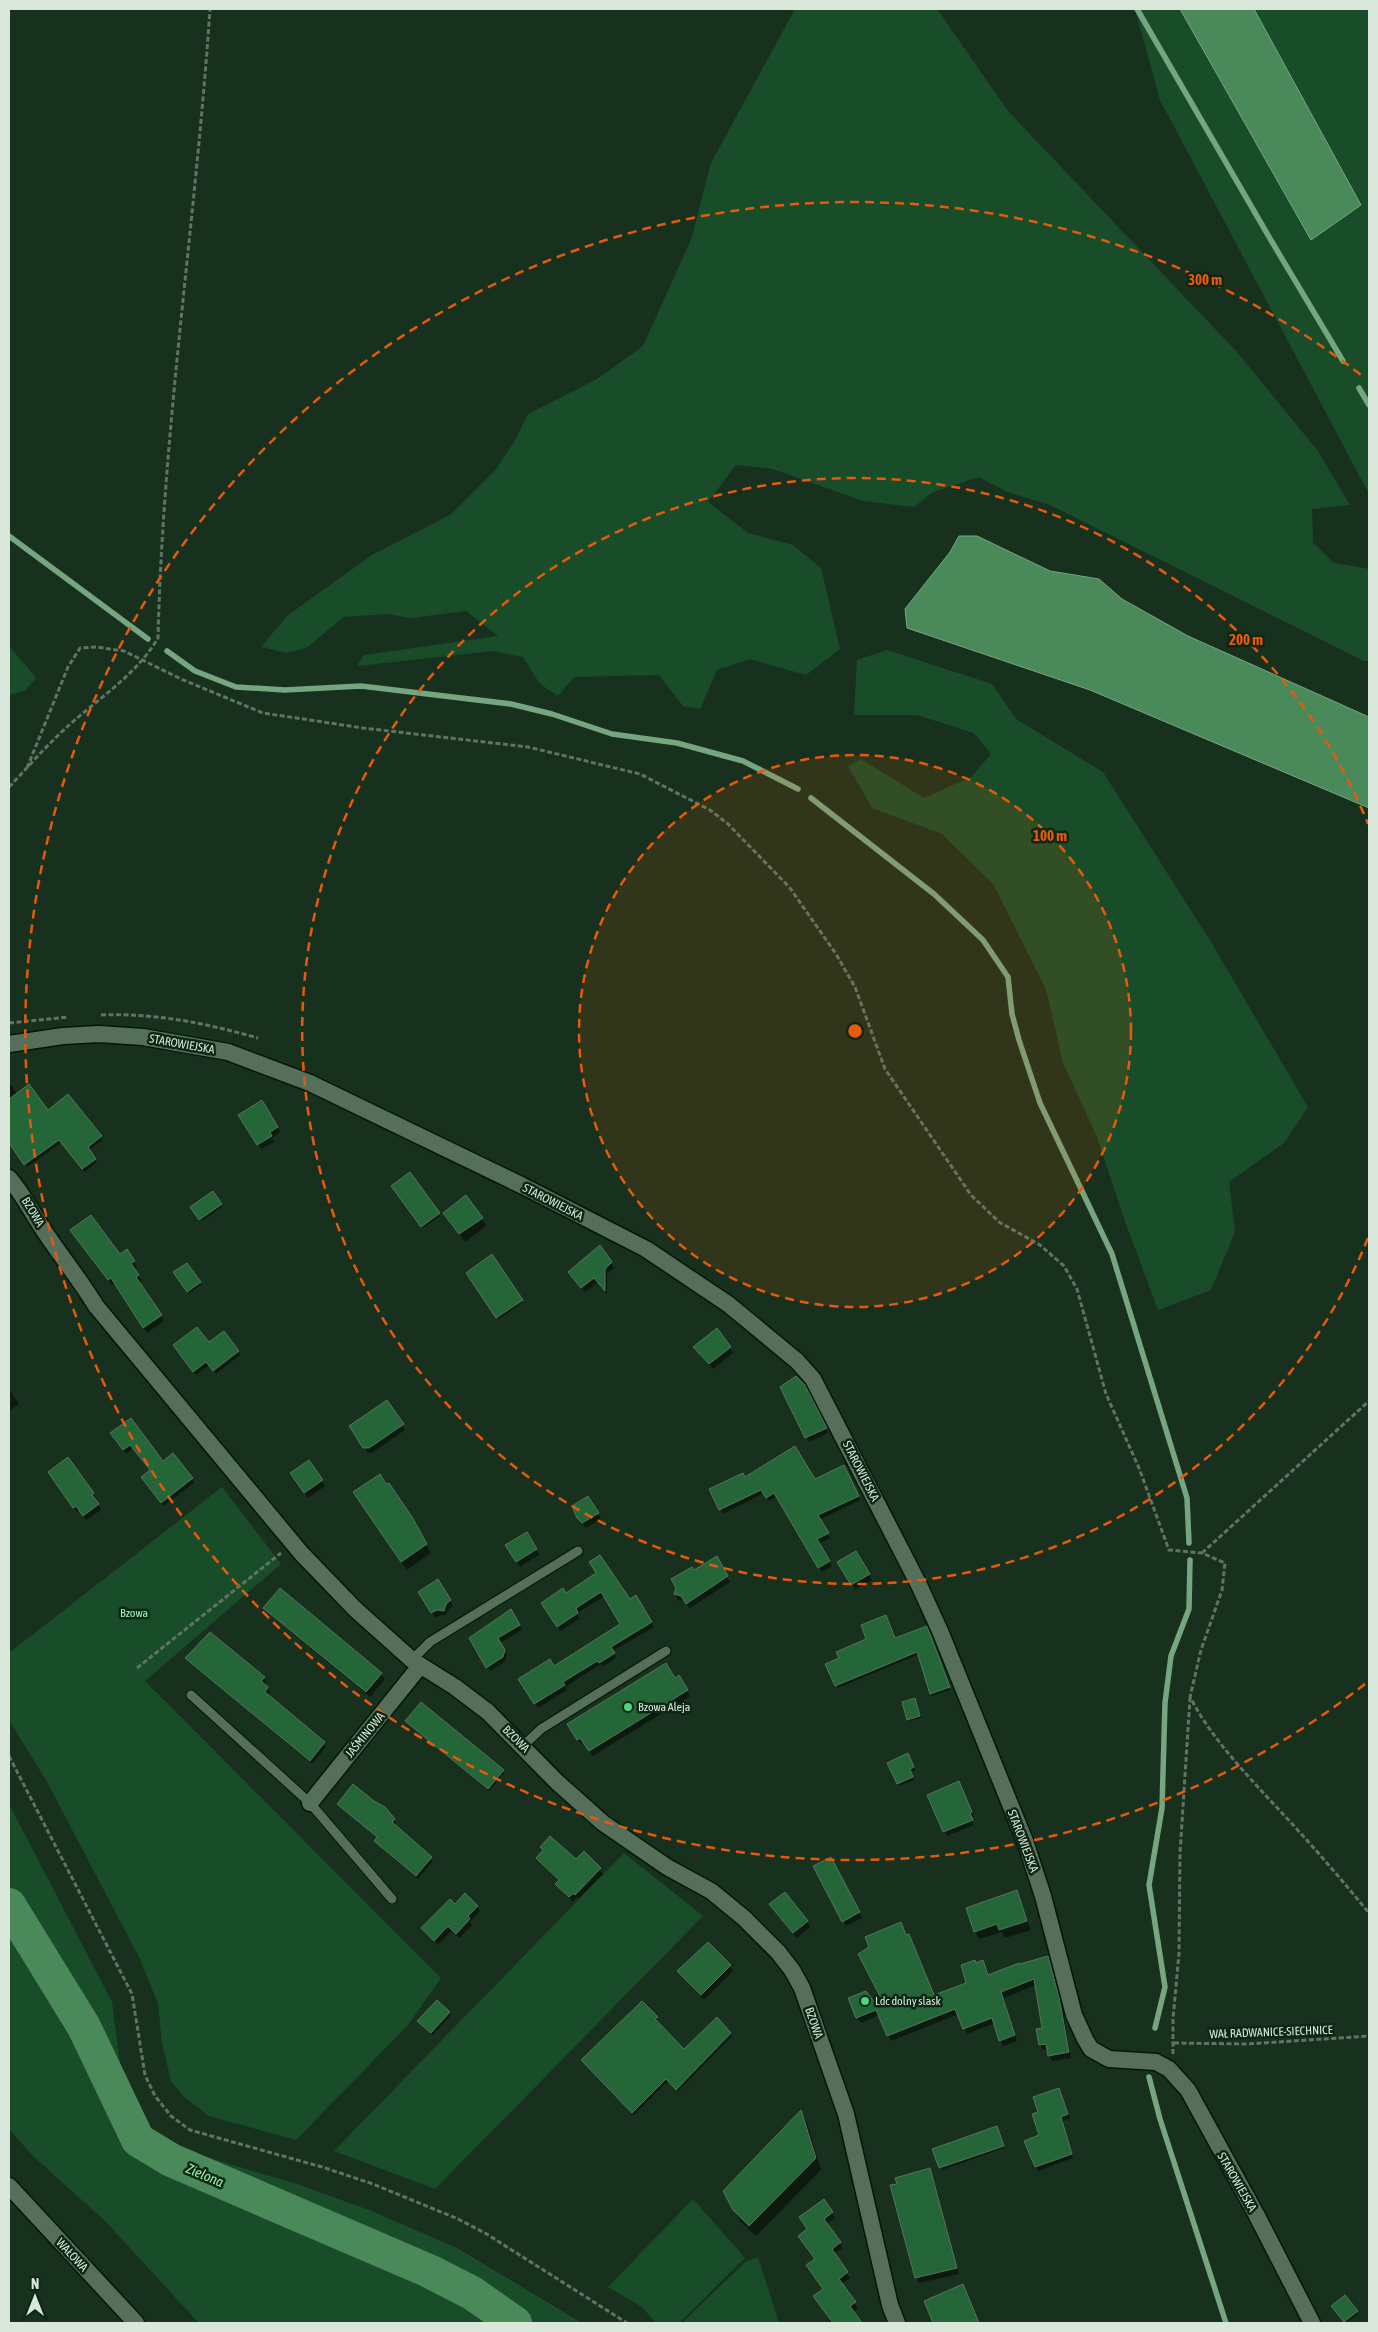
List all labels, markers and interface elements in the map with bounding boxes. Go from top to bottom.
text: 300 m [1188,271,1222,288]
text: 200 m [1229,631,1263,648]
text: 100 m [1033,827,1067,844]
centre of rings [846,1022,864,1040]
street label: STAROWIEJSKA [148,1031,216,1057]
street label: STAROWIEJSKA [520,1181,586,1223]
street label: BZOWA [19,1195,47,1230]
street label: STAROWIEJSKA [840,1438,882,1504]
park label: Bzowa [120,1606,148,1620]
place label: Bzowa Aleja [638,1700,690,1714]
marker: Bzowa Aleja [622,1701,634,1713]
street label: JAŚMINOWA [343,1709,388,1760]
street label: BZOWA [500,1723,532,1755]
street label: STAROWIEJSKA [1005,1808,1041,1874]
place label: Ldc dolny slask [875,1994,942,2008]
marker: Ldc dolny slask [859,1995,871,2007]
street label: BZOWA [802,2005,826,2041]
street label: WAŁ RADWANICE-SIECHNICE [1209,2023,1333,2041]
street label: STAROWIEJSKA [1214,2150,1260,2214]
water label: Zielona [184,2160,227,2190]
street label: WAŁOWA [53,2236,91,2274]
north arrow [10,2272,60,2322]
text: N [31,2276,39,2292]

